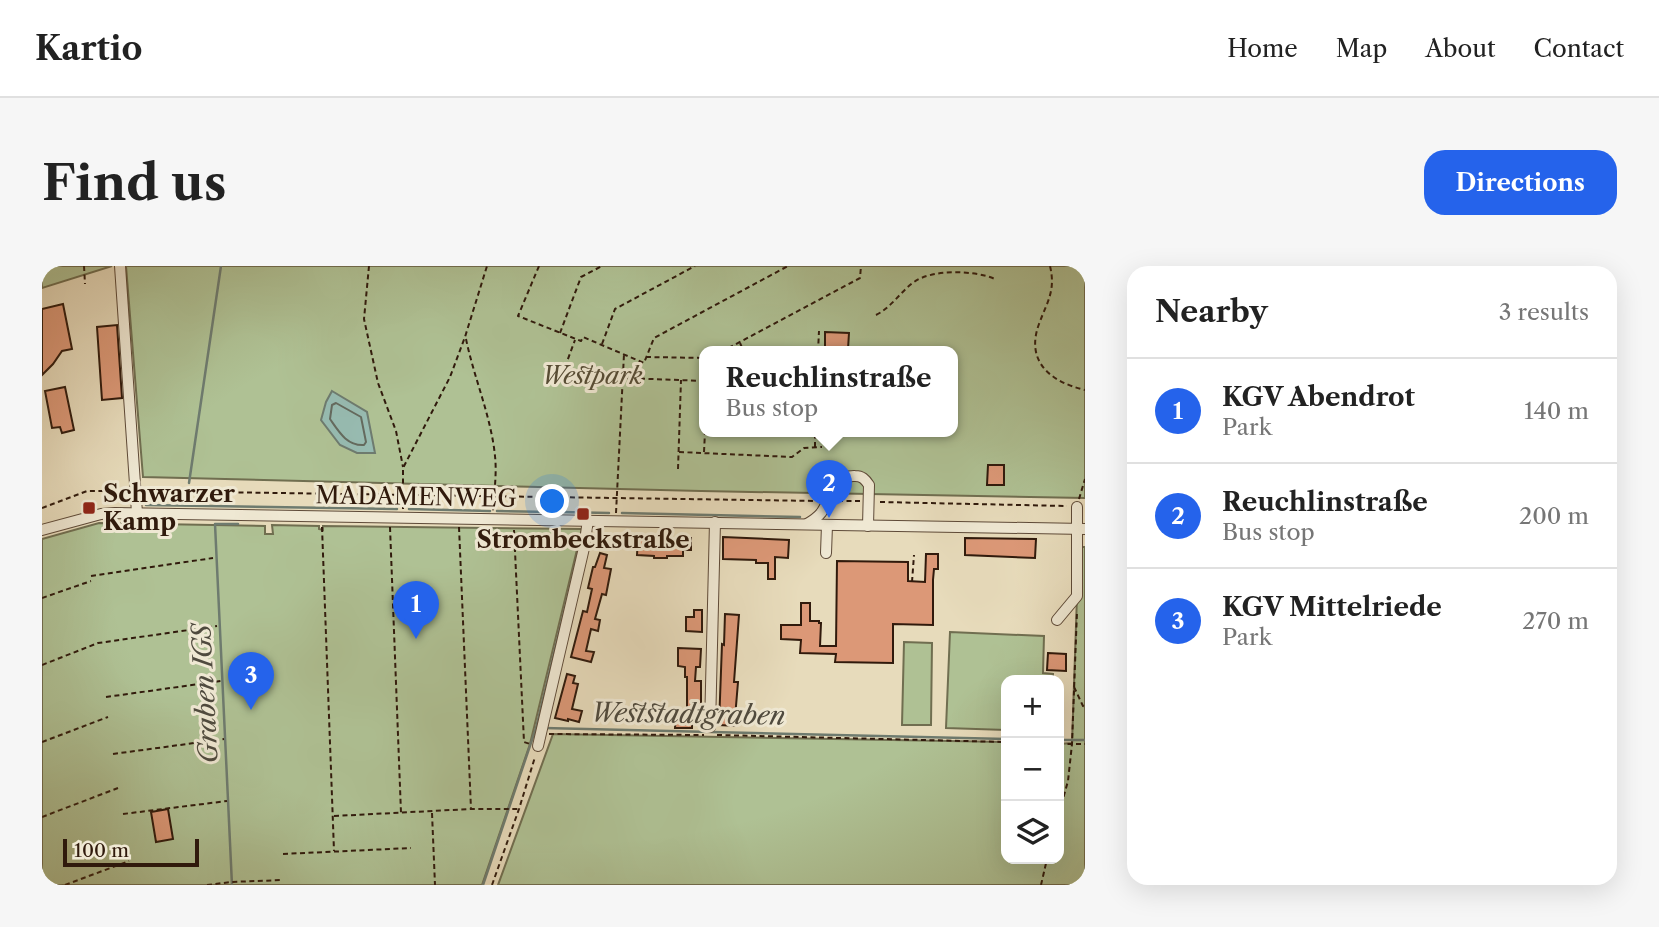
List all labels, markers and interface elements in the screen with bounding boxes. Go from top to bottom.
text: Kartio [35,28,143,69]
text: Home [1227,34,1298,63]
text: Map [1336,34,1387,63]
text: About [1425,34,1496,63]
text: Contact [1534,34,1624,63]
button: Directions [1424,150,1617,215]
text: Find us [42,152,226,213]
text: Nearby [1155,293,1268,330]
text: 3 results [1499,298,1589,326]
popup [699,346,958,437]
park label: Westpark [542,361,643,390]
text: Reuchlinstraße [726,362,931,394]
text: KGV Abendrot [1222,381,1415,413]
text: Bus stop [726,394,818,422]
text: 1 [1173,397,1183,425]
text: 140 m [1524,397,1589,425]
text: Park [1222,413,1272,441]
pin: 2 [806,460,852,518]
place label: Schwarzer Kamp [103,479,235,536]
street label: MADAMENWEG [315,480,517,513]
your location [535,484,569,518]
text: Reuchlinstraße [1222,486,1428,518]
marker: Schwarzer Kamp [81,500,97,516]
text: 2 [1171,502,1185,530]
text: 200 m [1519,502,1589,530]
marker: Strombeckstraße [575,506,591,522]
text: Bus stop [1222,518,1315,546]
place label: Strombeckstraße [476,525,690,554]
pin: 1 [393,581,439,639]
text: KGV Mittelriede [1222,591,1442,623]
text: 3 [1172,607,1185,635]
text: 270 m [1522,607,1589,635]
water label: Graben IGS [185,620,225,764]
text: Park [1222,623,1272,651]
pin: 3 [228,652,274,710]
map controls [1001,675,1064,864]
button: + [1001,675,1064,738]
water label: Weststadtgraben [590,696,786,732]
button: − [1001,738,1064,801]
button: layers [1001,801,1064,864]
scale bar [63,836,200,868]
text: 100 m [74,839,129,862]

